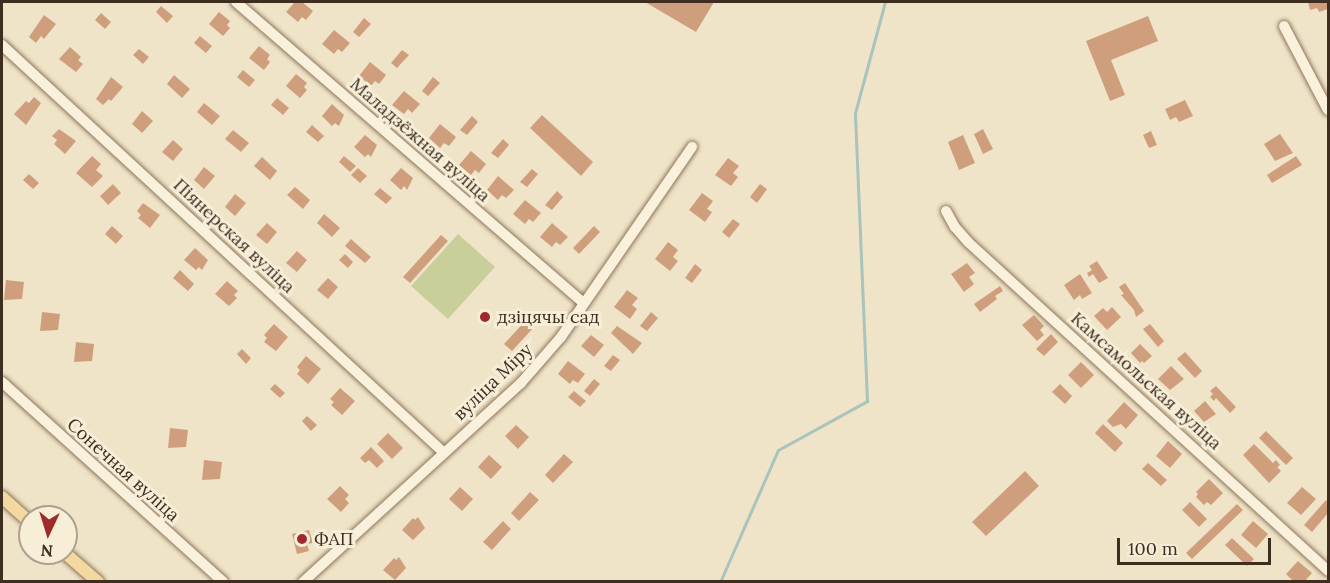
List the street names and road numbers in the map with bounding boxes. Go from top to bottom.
street label: Маладзёжная вуліца [346,73,494,207]
street label: Піянерская вуліца [169,174,299,298]
street label: Камсамольская вуліца [1066,308,1226,454]
street label: вуліца Міру [449,339,537,425]
street label: Сонечная вуліца [62,414,184,526]

